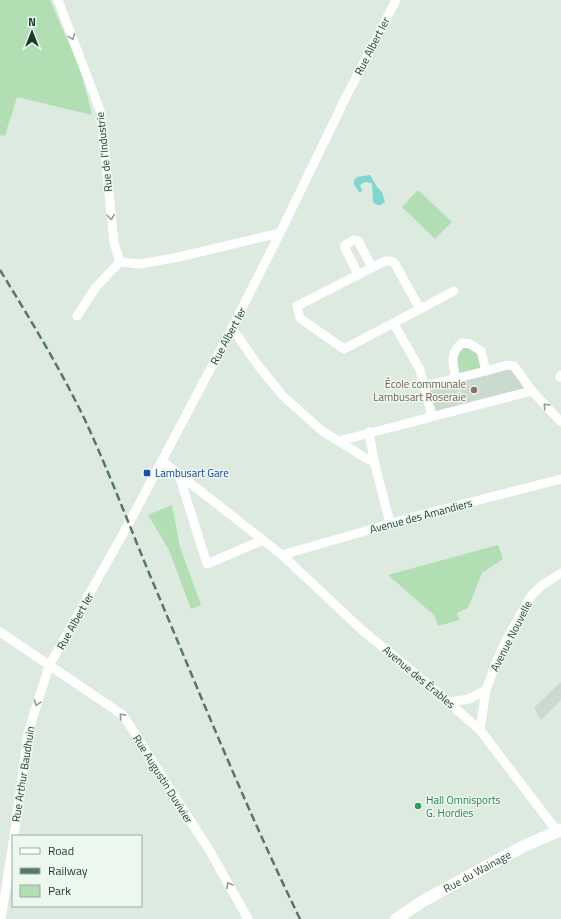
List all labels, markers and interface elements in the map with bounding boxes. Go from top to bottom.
north arrow [12,12,52,52]
text: N [28,14,36,30]
street label: Rue Albert Ier [351,14,394,78]
one-way arrow [67,33,76,40]
street label: Rue de l'Industrie [92,111,116,193]
one-way arrow [106,214,115,220]
street label: Rue Albert Ier [206,304,250,368]
place label: École communale Lambusart Roseraie [373,376,466,405]
marker: École communale Lambusart Roseraie [469,385,479,395]
one-way arrow [544,404,551,411]
place label: Lambusart Gare [155,465,229,481]
marker: Lambusart Gare [142,468,152,478]
street label: Avenue des Amandiers [368,495,474,537]
street label: Rue Albert Ier [53,589,97,652]
street label: Avenue Nouvelle [486,598,536,674]
street label: Avenue des Érables [379,642,459,712]
one-way arrow [34,699,42,706]
one-way arrow [119,713,127,721]
street label: Rue Arthur Baudhuin [8,725,38,823]
street label: Rue Augustin Duvivier [129,732,197,827]
place label: Hall Omnisports G. Hordies [426,792,501,821]
marker: Hall Omnisports G. Hordies [413,801,423,811]
legend [12,835,142,907]
text: Road [48,841,74,860]
street label: Rue du Wainage [440,846,514,896]
text: Railway [48,861,88,880]
text: Park [48,881,71,900]
one-way arrow [226,882,234,889]

